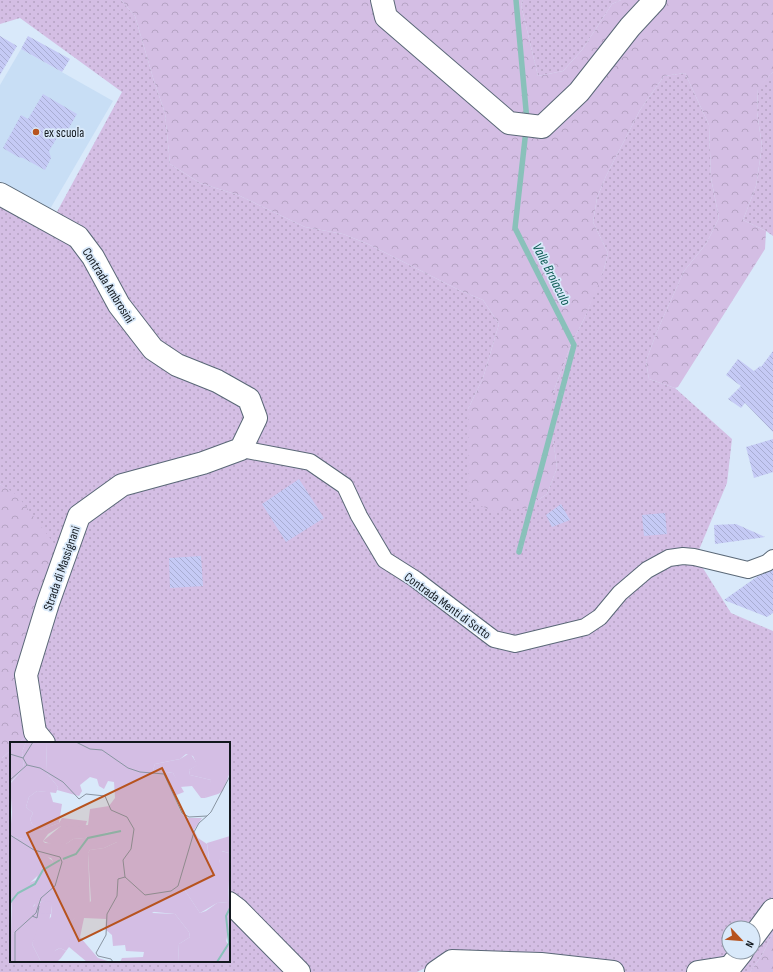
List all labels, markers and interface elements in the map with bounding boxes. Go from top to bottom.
place label: ex scuola [44,125,84,141]
marker: ex scuola [31,127,41,137]
water label: Valle Broiaculo [529,240,575,308]
street label: Contrada Ambrosini [79,245,138,326]
street label: Strada di Massignani [40,524,84,613]
street label: Contrada Menti di Sotto [401,569,494,643]
inset map [10,742,230,962]
north arrow [721,920,761,960]
text: N [742,939,757,950]

